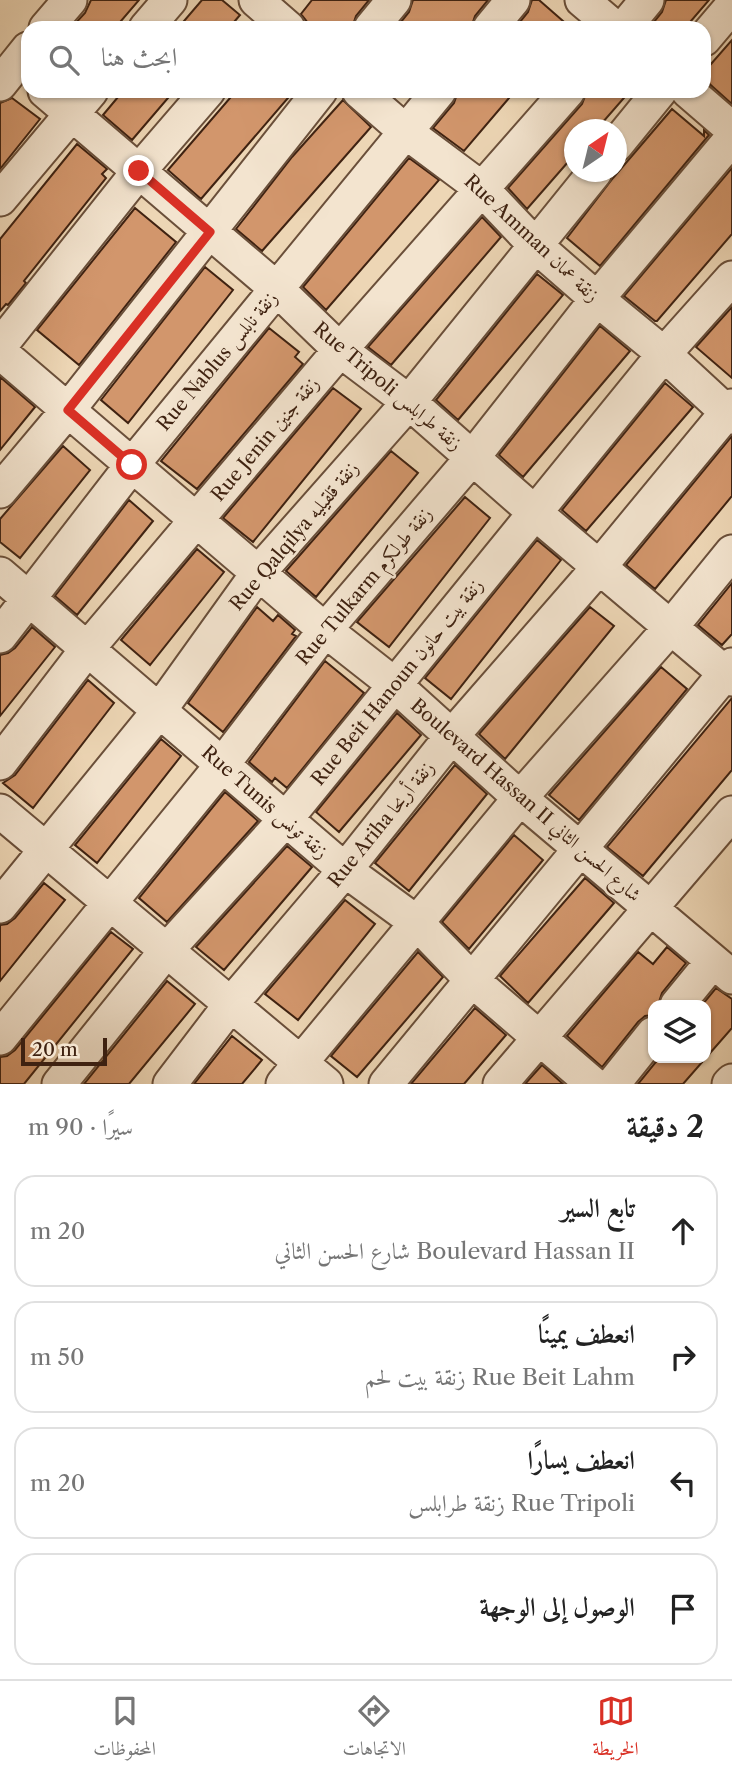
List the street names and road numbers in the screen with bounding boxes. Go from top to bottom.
street label: Rue Amman زنقة عمان [460,169,604,307]
street label: Rue Nablus زنقة نابلس [152,287,283,436]
street label: Rue Tripoli زنقة طرابلس [308,317,467,456]
street label: Rue Jenin زنقة جنين [206,372,324,506]
street label: Rue Qalqilya زنقة قلقيليه [225,457,363,615]
street label: Rue Tulkarm زنقة طولكرم [291,502,441,673]
street label: Rue Beit Hanoun زنقة بيت حانون [306,574,488,791]
street label: Boulevard Hassan II شارع الحسن الثاني [403,694,646,909]
street label: Rue Tunis زنقة تونس [196,741,333,865]
street label: Rue Ariha زنقة أريحا [322,756,439,892]

